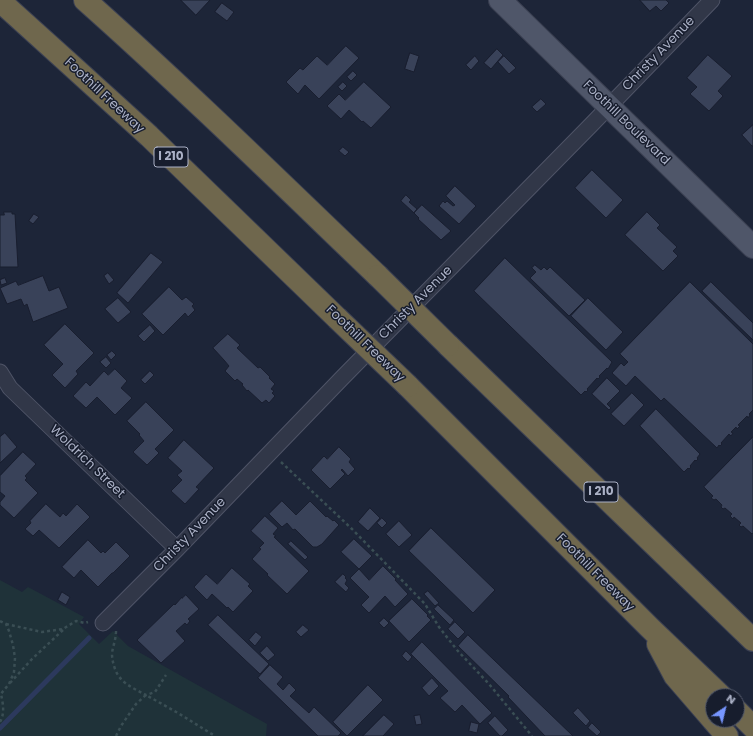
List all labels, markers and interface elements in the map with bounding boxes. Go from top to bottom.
street label: Christy Avenue [620,14,698,94]
street label: Foothill Freeway [61,55,147,137]
street label: Foothill Boulevard [579,77,673,169]
road number: I 210 [154,147,188,167]
street label: Christy Avenue [376,263,456,343]
street label: Foothill Freeway [322,302,408,386]
street label: Woldrich Street [46,422,128,502]
road number: I 210 [584,482,618,502]
street label: Christy Avenue [151,495,229,575]
street label: Foothill Freeway [553,531,637,615]
north arrow [705,688,745,728]
text: N [723,690,739,708]

